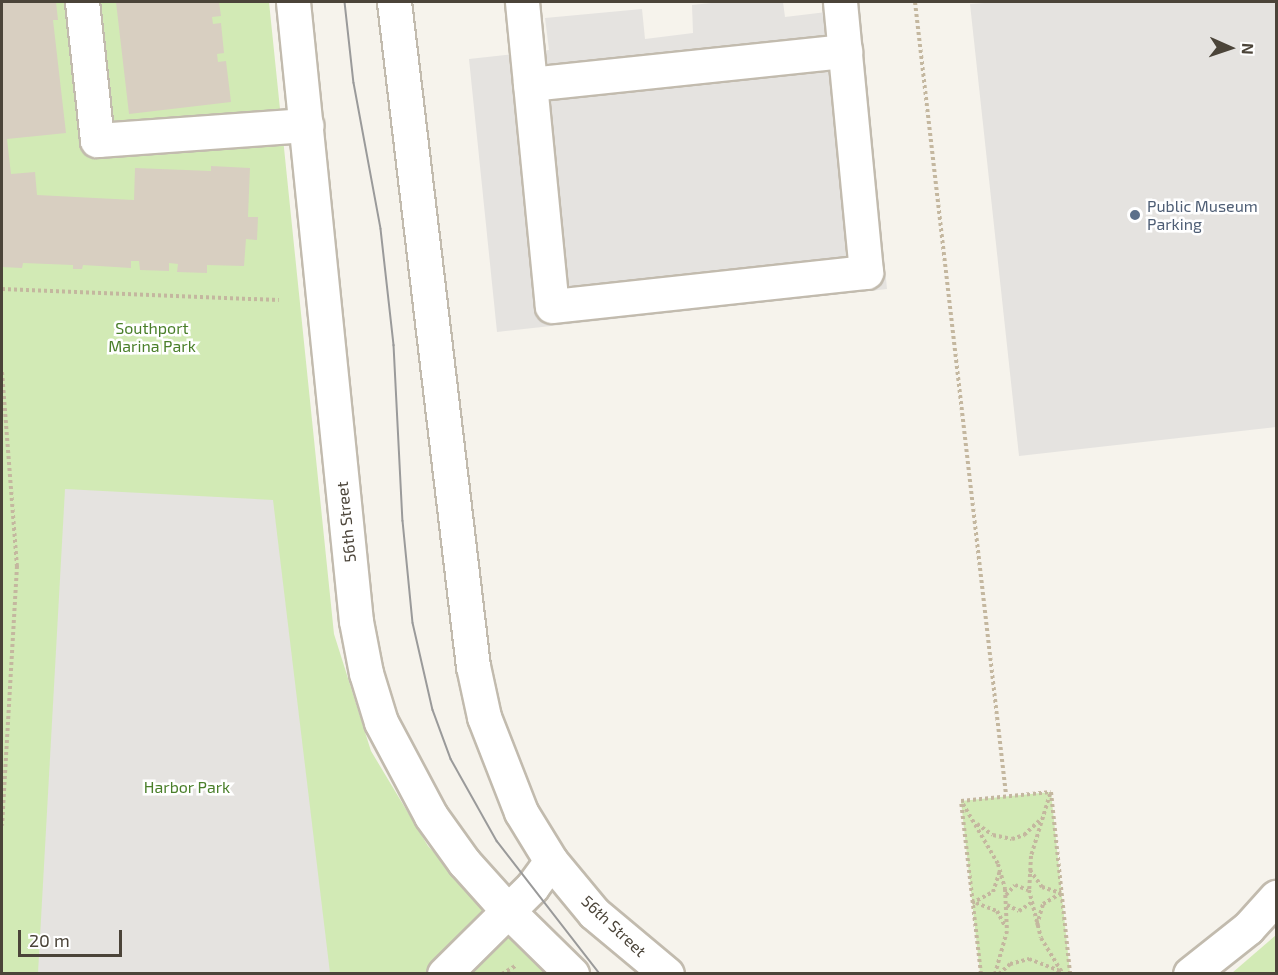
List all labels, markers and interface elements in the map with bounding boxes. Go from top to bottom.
north arrow [1200,18,1260,78]
text: N [1239,43,1258,55]
place label: Public Museum Parking [1147,196,1258,234]
marker: Public Museum Parking [1128,208,1142,222]
park label: Southport Marina Park [108,318,196,356]
street label: 56th Street [332,481,360,563]
park label: Harbor Park [144,777,230,797]
street label: 56th Street [578,891,650,961]
scale bar [21,918,124,956]
text: 20 m [29,929,70,951]

